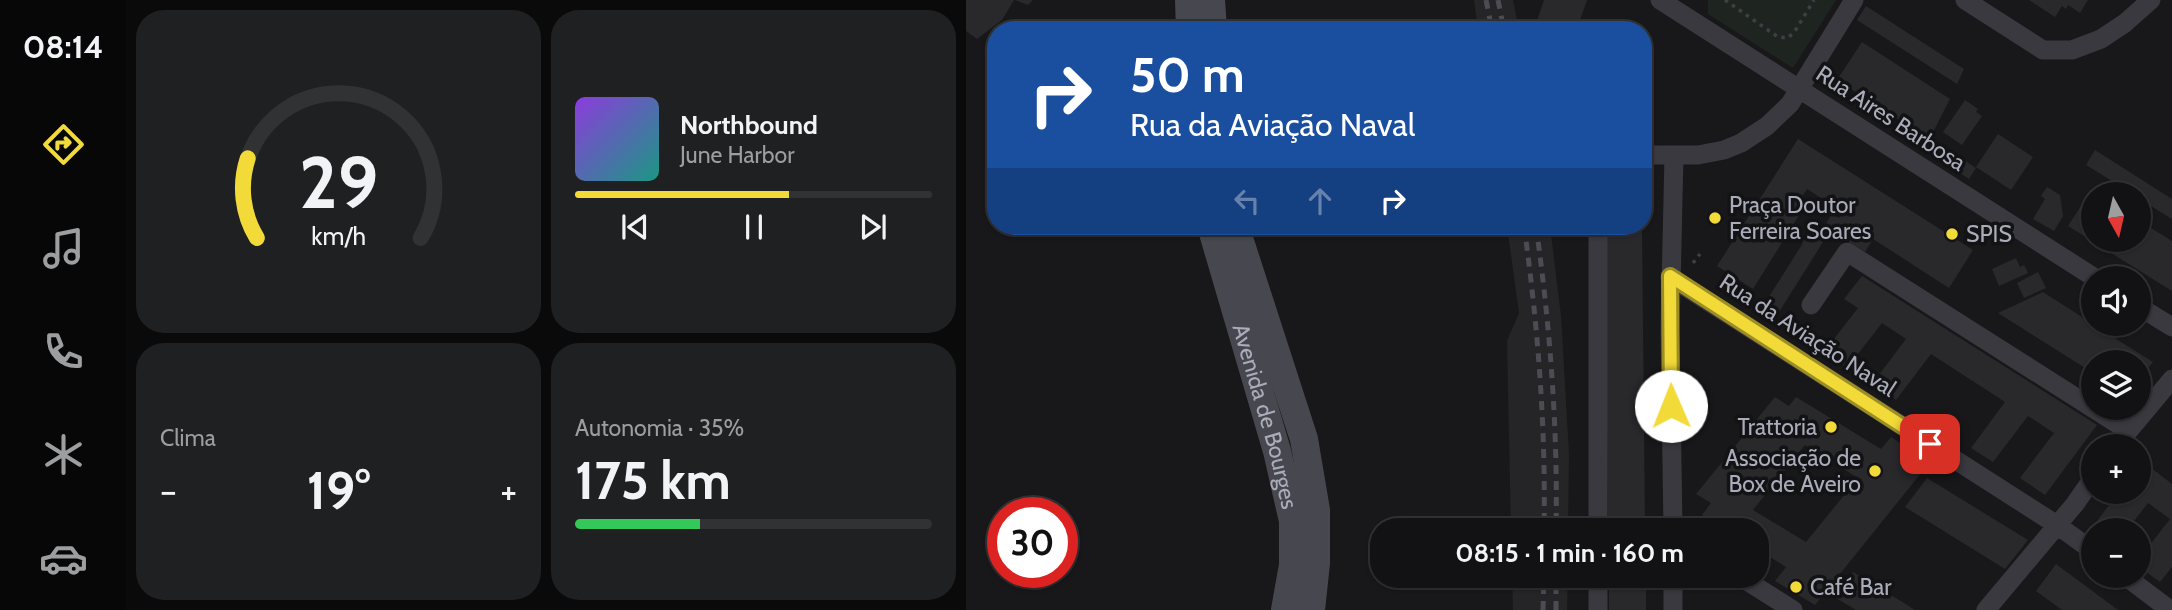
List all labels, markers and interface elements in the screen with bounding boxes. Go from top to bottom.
text: 08:14 [23,27,103,66]
text: 50 m [1130,45,1245,104]
icon: right [1015,49,1106,140]
street label: Rua Aires Barbosa [1811,59,1971,177]
text: Rua da Aviação Naval [1130,105,1415,144]
text: Northbound [680,109,818,141]
icon: directions [39,120,88,169]
text: 29 [299,138,378,226]
text: June Harbor [680,141,794,169]
icon: left [1228,182,1266,220]
icon: ahead [1301,182,1339,220]
icon: right [1374,182,1412,220]
north arrow [2081,182,2151,252]
map controls [2081,182,2151,588]
place label: Praça Doutor Ferreira Soares [1729,191,1871,245]
icon: previous [616,208,654,246]
icon: pause [735,208,773,246]
icon: next [854,208,892,246]
marker: Praça Doutor Ferreira Soares [1707,210,1723,226]
place label: SPIS [1966,220,2012,248]
text: km/h [311,221,366,251]
icon: music [39,224,88,273]
marker: SPIS [1944,226,1960,242]
button: sound [2081,266,2151,336]
street label: Rua da Aviação Naval [1714,267,1902,403]
street label: Avenida de Bourges [1226,320,1304,512]
icon: phone [39,327,88,376]
button: layers [2081,350,2151,420]
position arrow [1634,369,1708,443]
place label: Trattoria [1738,413,1817,441]
text: Autonomia · 35% [575,414,744,442]
pin [1900,414,1960,474]
marker: Trattoria [1823,419,1839,435]
text: Clima [160,424,216,452]
icon: arrive [1911,425,1949,463]
icon: climate [39,430,88,479]
button: + [2081,434,2151,504]
place label: Associação de Box de Aveiro [1725,444,1861,498]
text: 175 km [575,449,731,512]
text: 19° [307,459,370,522]
marker: Associação de Box de Aveiro [1867,463,1883,479]
text: − [160,467,177,514]
text: + [500,467,517,514]
speed limit sign: 30 [987,497,1078,588]
button: − [2081,518,2151,588]
icon: car [39,534,88,583]
text: 08:15 · 1 min · 160 m [1455,537,1684,569]
place label: Café Bar [1810,573,1892,601]
marker: Café Bar [1788,579,1804,595]

